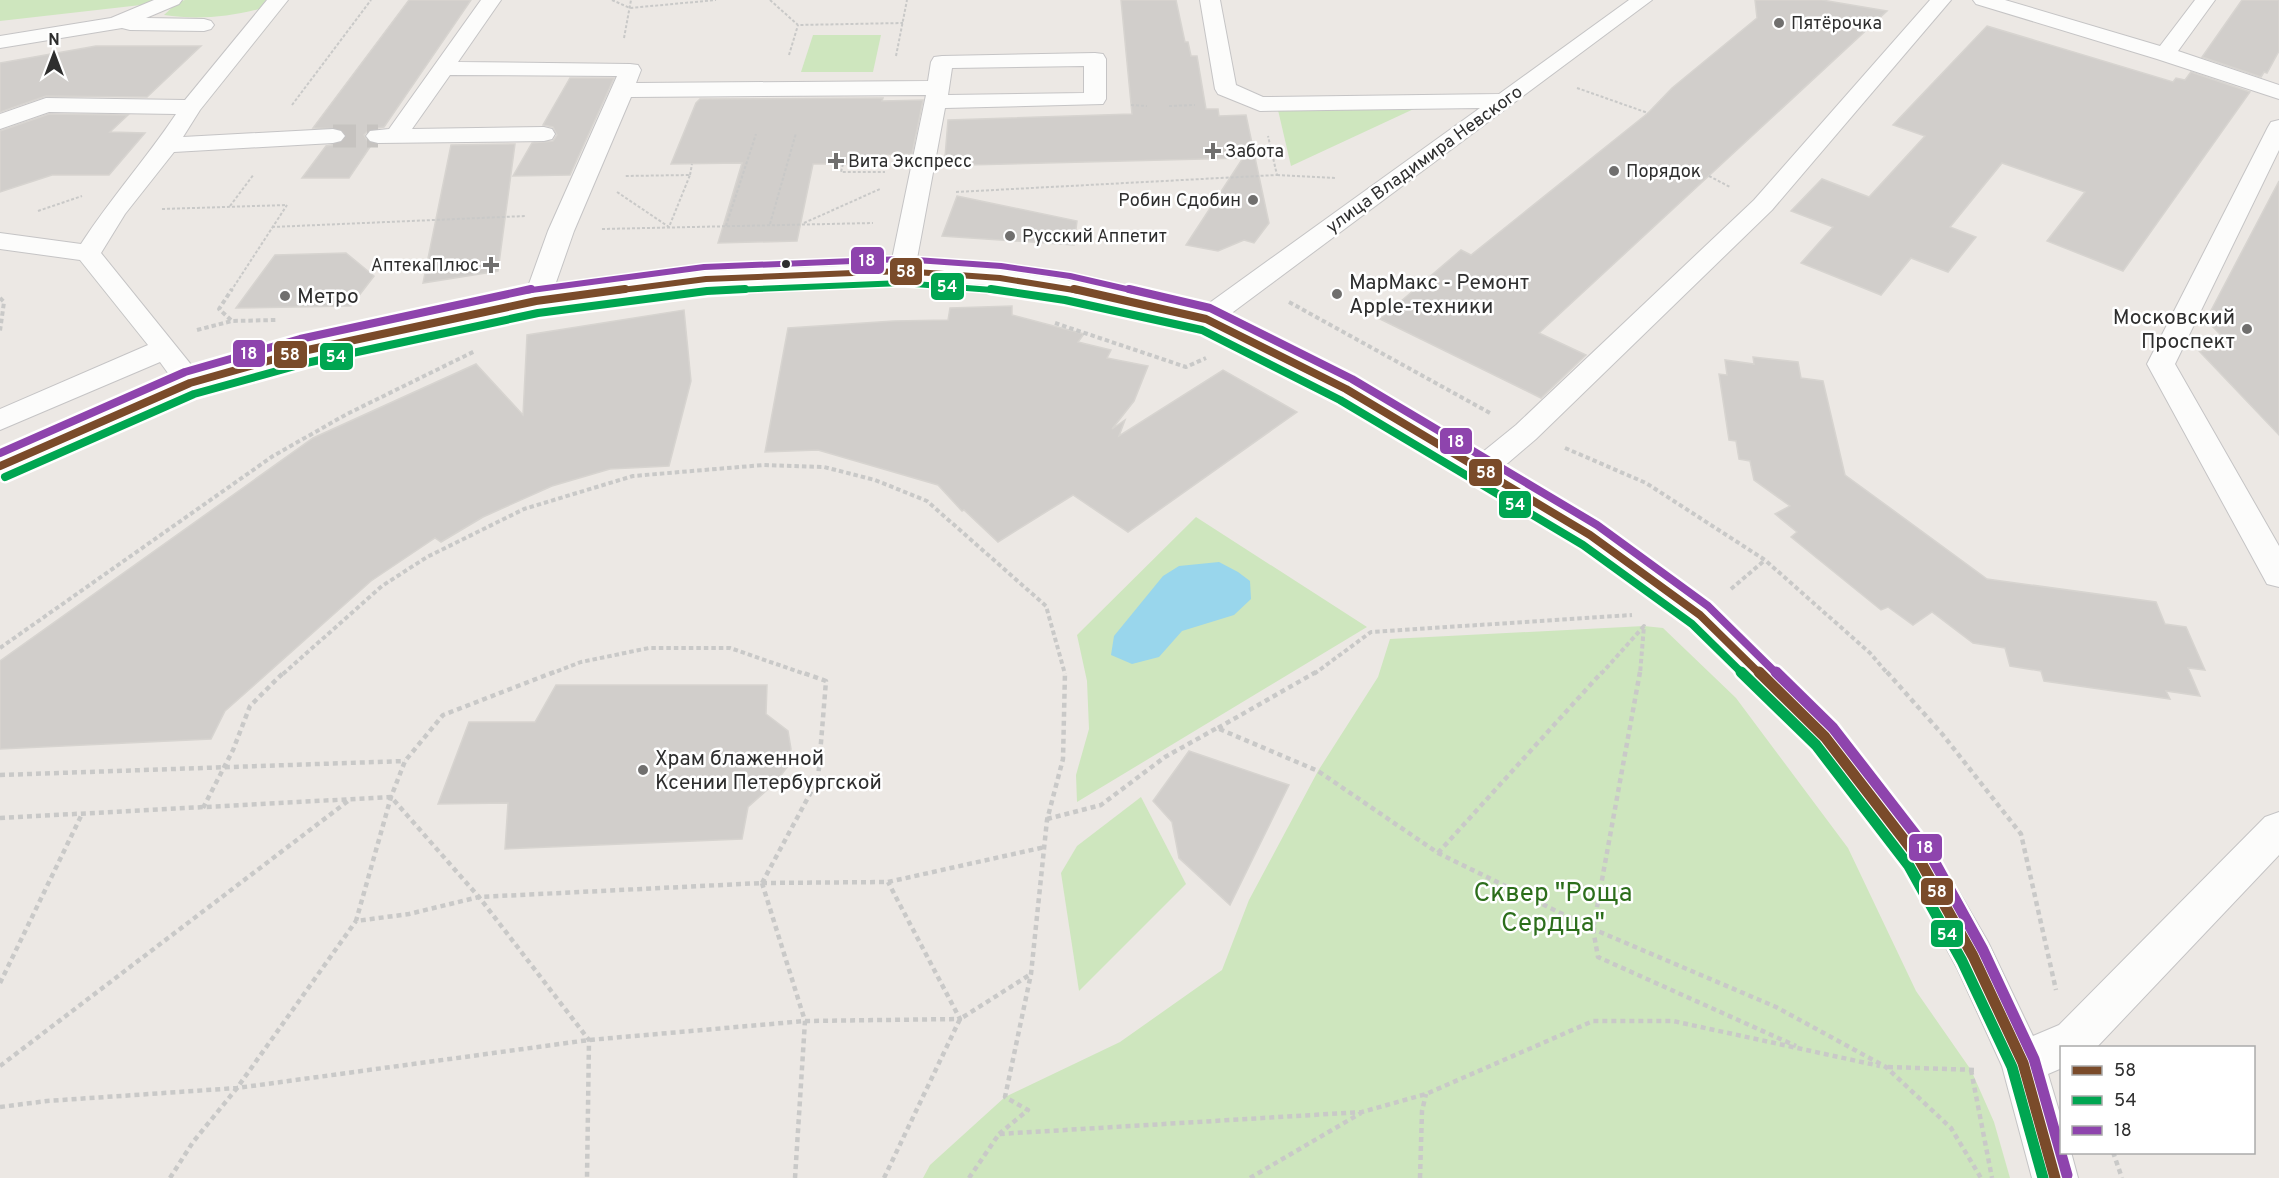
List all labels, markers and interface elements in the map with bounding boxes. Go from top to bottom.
place label: Пятёрочка [1791,13,1882,36]
marker: Пятёрочка [1772,16,1786,30]
north arrow [24,24,84,84]
text: N [48,31,60,51]
street label: улица Владимира Невского [1322,81,1528,239]
place label: Забота [1225,141,1284,164]
marker: Забота [1206,144,1220,158]
place label: Вита Экспресс [848,151,972,174]
marker: Вита Экспресс [829,154,843,168]
place label: Порядок [1626,161,1701,184]
marker: Порядок [1607,164,1621,178]
place label: Робин Сдобин [1118,190,1241,213]
marker: Робин Сдобин [1246,193,1260,207]
place label: Русский Аппетит [1022,226,1167,249]
marker: Русский Аппетит [1003,229,1017,243]
line badge: 18 [850,246,885,275]
text: 18 [859,252,875,272]
place label: АптекаПлюс [371,255,479,278]
line badge: 58 [889,257,923,286]
marker: АптекаПлюс [484,258,498,272]
unlabelled marker [780,258,792,270]
text: 58 [896,263,916,283]
place label: МарМакс - Ремонт Apple-техники [1349,270,1529,321]
line badge: 54 [930,272,965,301]
text: 54 [937,278,957,298]
place label: Метро [297,284,359,311]
marker: МарМакс - Ремонт Apple-техники [1330,287,1344,301]
marker: Метро [278,289,292,303]
place label: Московский Проспект [2113,305,2235,356]
marker: Московский Проспект [2240,322,2254,336]
line badge: 18 [232,339,266,368]
line badge: 58 [273,340,308,369]
line badge: 54 [319,342,354,371]
text: 18 [241,345,257,365]
text: 58 [280,346,300,366]
text: 54 [326,348,346,368]
line badge: 18 [1439,427,1473,455]
text: 18 [1448,433,1464,453]
line badge: 58 [1468,458,1503,487]
text: 58 [1476,464,1496,484]
line badge: 54 [1498,490,1532,519]
text: 54 [1505,496,1525,516]
place label: Храм блаженной Ксении Петербургской [655,746,882,797]
marker: Храм блаженной Ксении Петербургской [636,763,650,777]
line badge: 18 [1908,833,1943,862]
text: 18 [1917,839,1933,859]
line badge: 58 [1920,877,1954,906]
park label: Сквер "Роща Сердца" [1474,878,1633,941]
text: 58 [1927,883,1947,903]
line badge: 54 [1930,919,1964,948]
text: 54 [1937,926,1957,946]
legend [2060,1046,2255,1154]
text: 58 [2114,1060,2136,1083]
text: 54 [2114,1090,2137,1113]
text: 18 [2114,1120,2132,1143]

